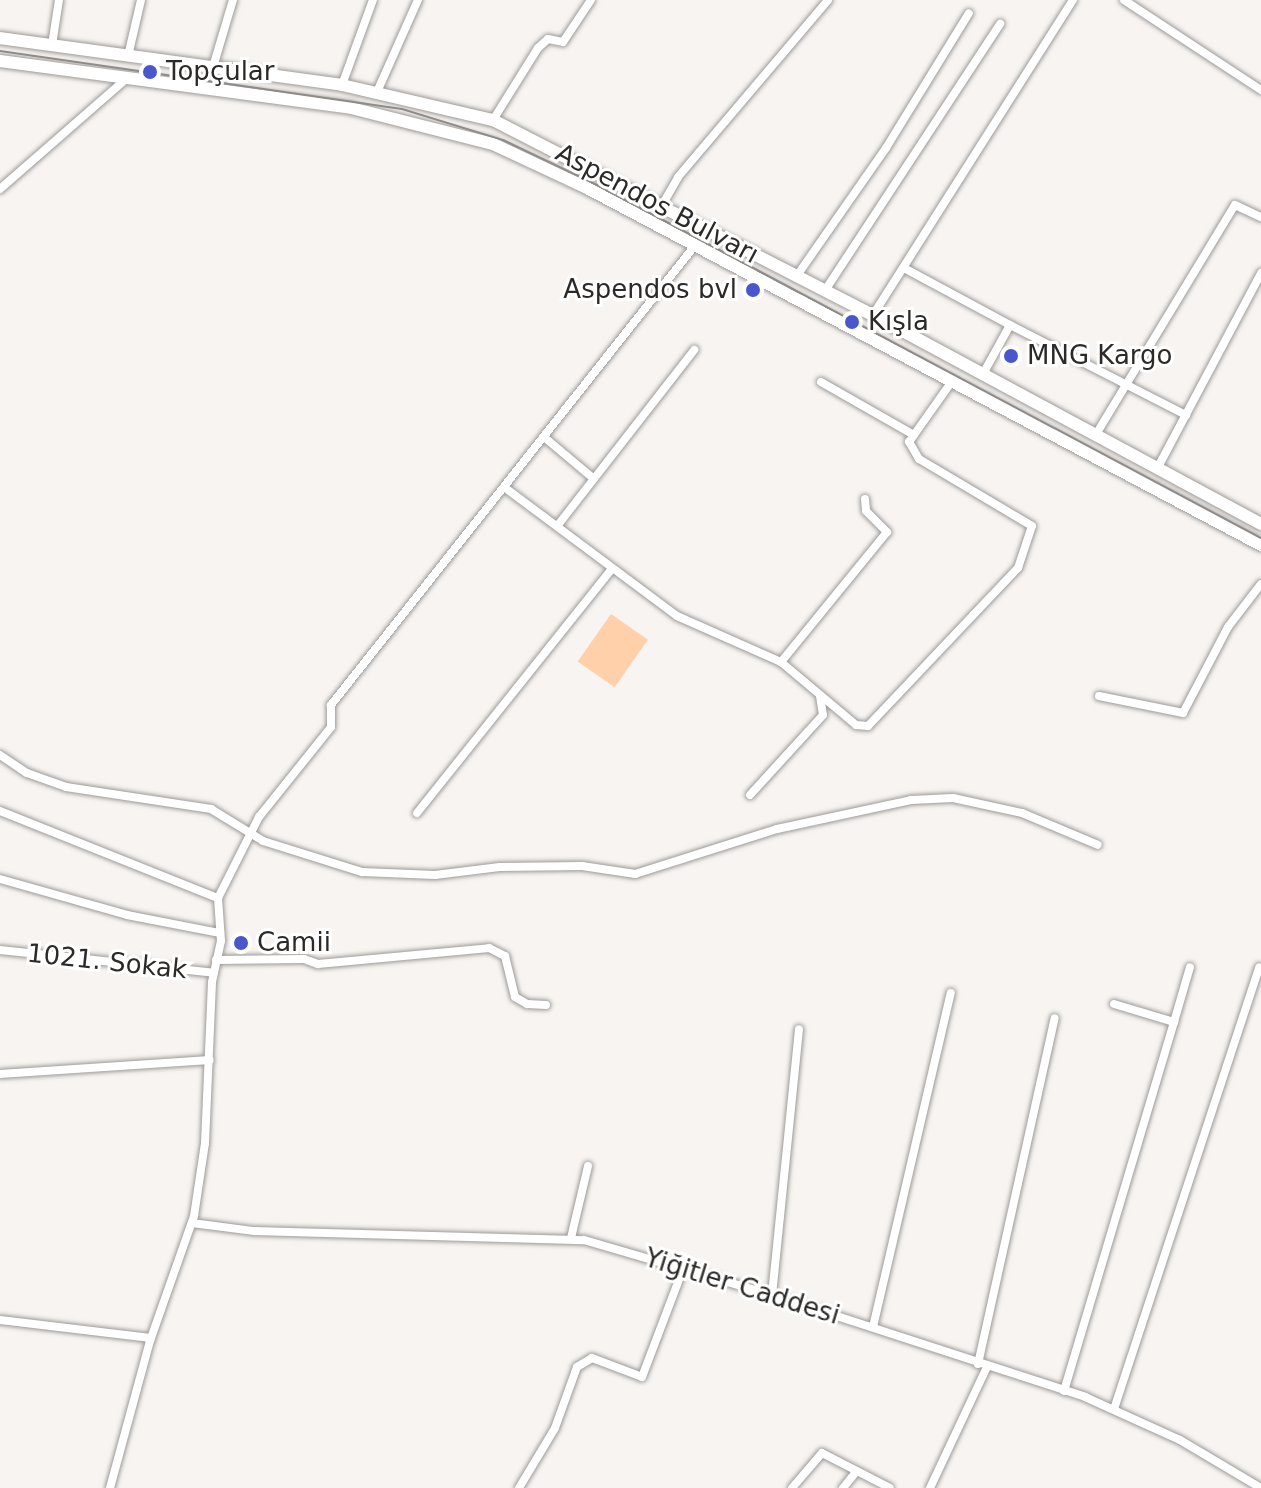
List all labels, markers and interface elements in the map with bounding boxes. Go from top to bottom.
place label: Topçular [166,56,274,88]
marker: Topçular [141,63,159,81]
street label: Aspendos Bulvarı [550,137,764,271]
place label: Aspendos bvl [563,274,737,306]
marker: Aspendos bvl [744,281,762,299]
place label: Kışla [868,306,929,338]
marker: Kışla [843,313,861,331]
place label: MNG Kargo [1027,340,1172,372]
marker: MNG Kargo [1002,347,1020,365]
place label: Camii [257,927,331,959]
marker: Camii [232,934,250,952]
street label: 1021. Sokak [25,938,189,986]
street label: Yiğitler Caddesi [641,1243,843,1331]

